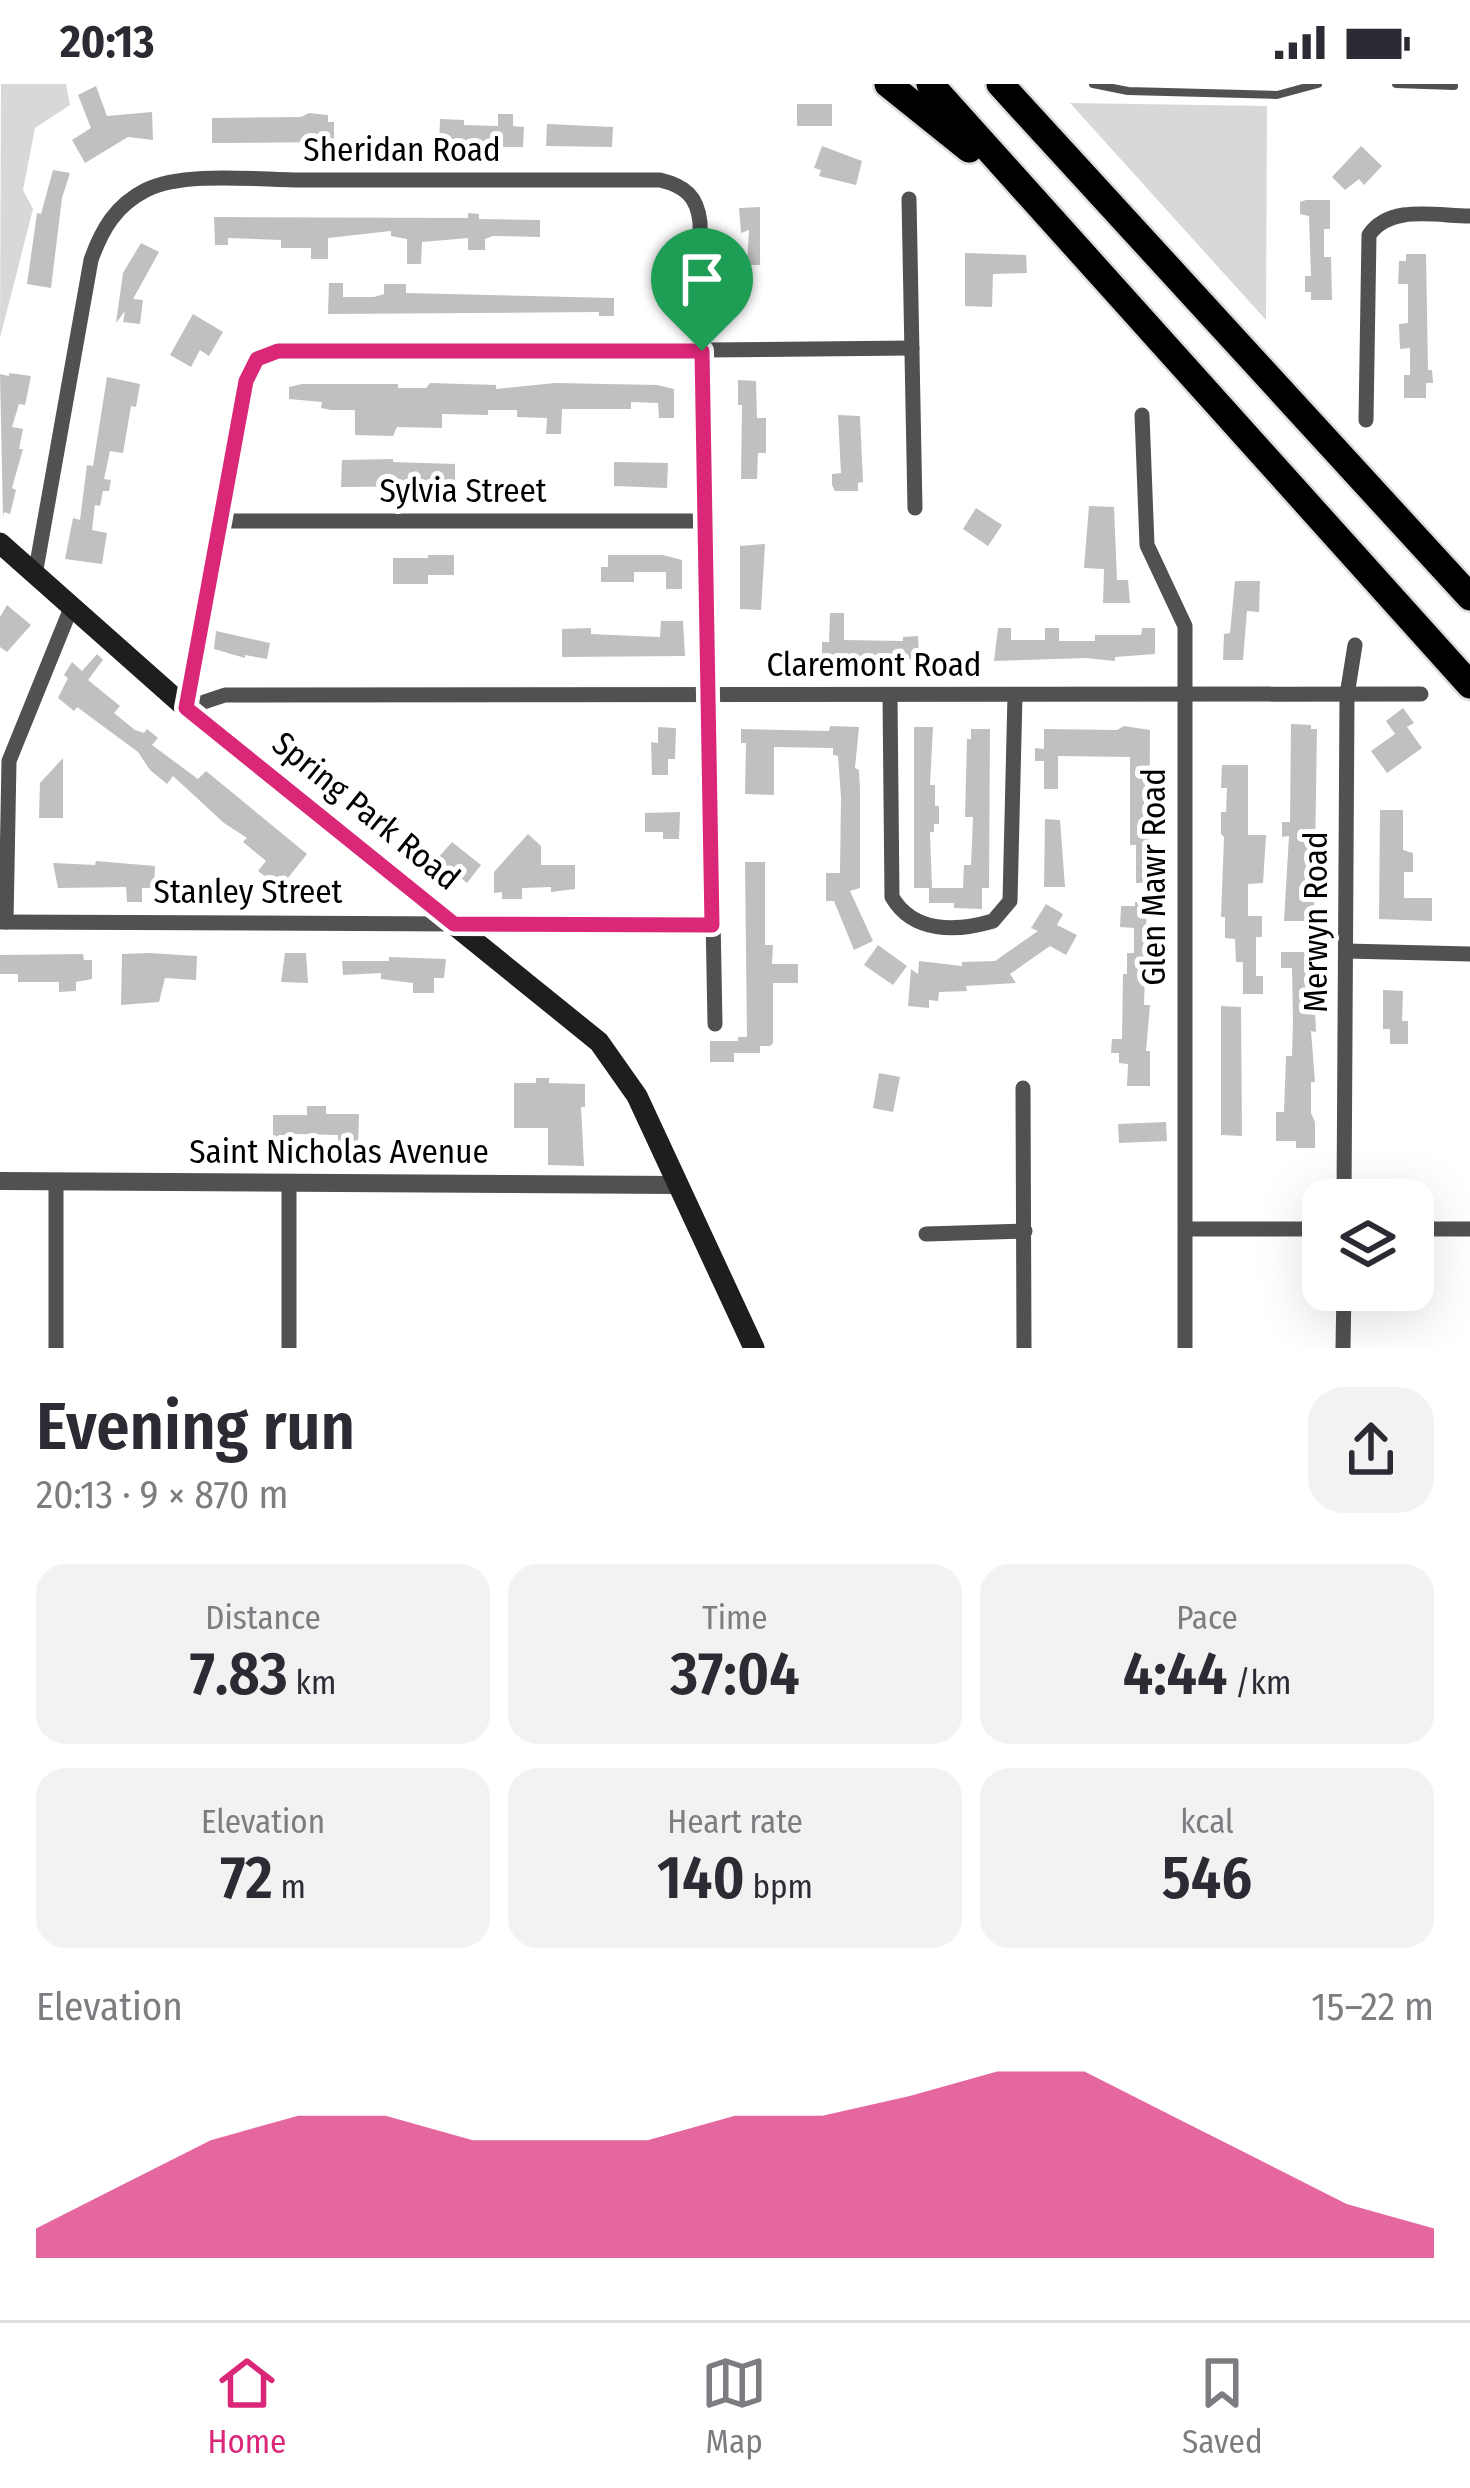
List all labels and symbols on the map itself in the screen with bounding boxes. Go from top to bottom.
street label: Sheridan Road [303,130,501,170]
pin [651,228,753,351]
street label: Sylvia Street [379,471,547,511]
street label: Claremont Road [766,645,982,685]
street label: Spring Park Road [264,723,468,899]
street label: Glen Mawr Road [1134,768,1174,986]
street label: Merwyn Road [1296,831,1336,1013]
street label: Stanley Street [154,872,343,912]
street label: Saint Nicholas Avenue [189,1132,489,1172]

